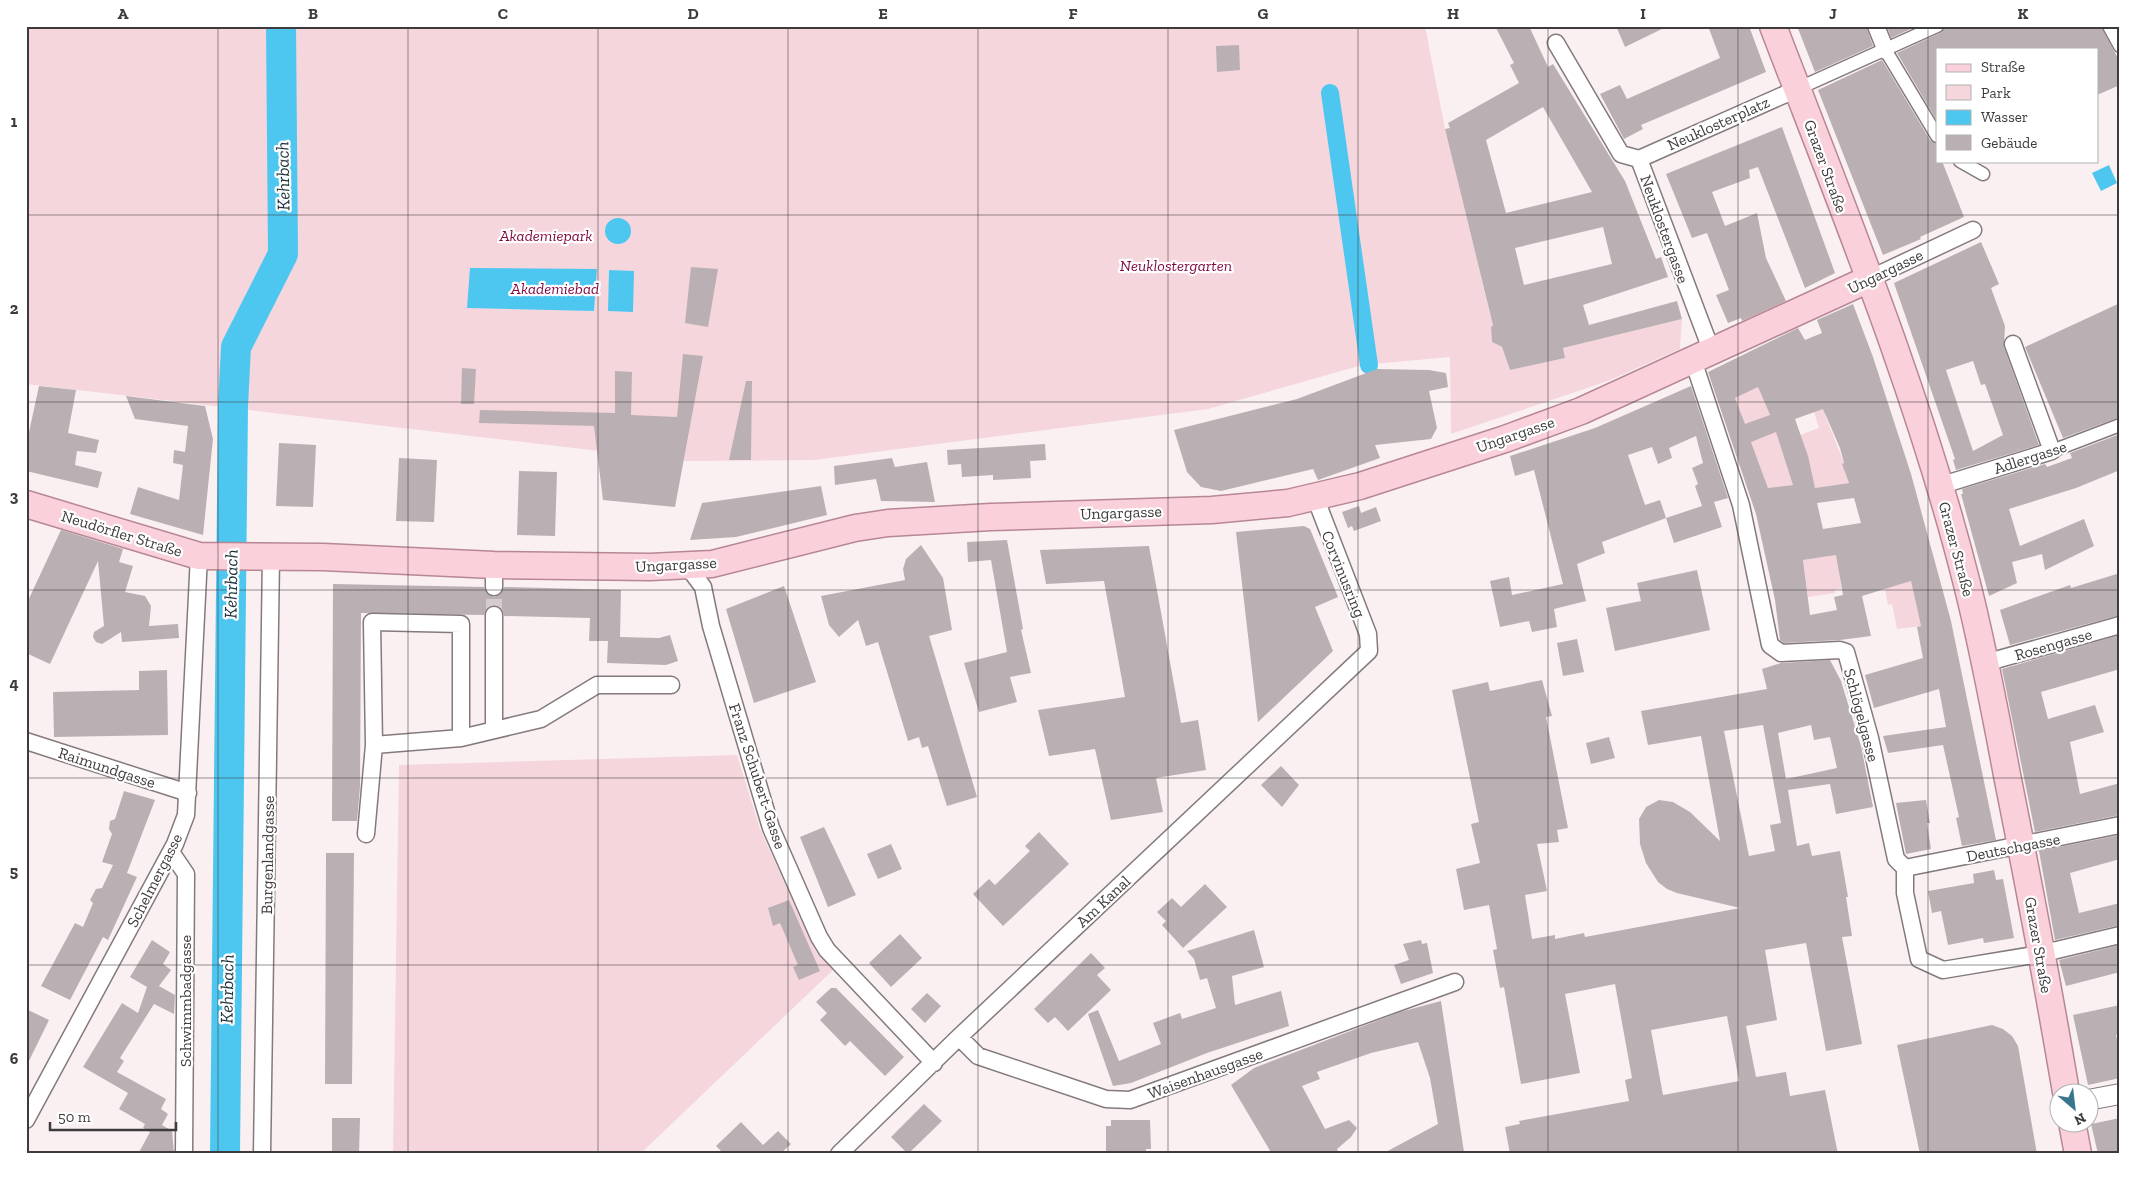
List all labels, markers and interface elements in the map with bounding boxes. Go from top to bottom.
text: A [118,4,129,23]
text: B [308,4,318,23]
text: C [498,4,508,23]
text: D [687,4,699,23]
text: E [878,4,888,23]
text: F [1068,4,1078,23]
text: G [1258,4,1269,23]
text: H [1447,4,1459,23]
text: I [1640,4,1646,23]
text: J [1829,4,1837,23]
text: K [2018,4,2029,23]
legend [1936,48,2098,162]
text: Straße [1981,58,2025,76]
text: Park [1981,84,2011,102]
street label: Neuklosterplatz [1664,92,1772,155]
text: Wasser [1981,108,2028,126]
text: 1 [11,112,18,131]
street label: Grazer Straße [1800,117,1851,215]
text: Gebäude [1981,134,2037,152]
water label: Kehrbach [271,141,295,211]
street label: Neuklostergasse [1636,172,1693,286]
park label: Akademiepark [499,226,592,245]
street label: Ungargasse [1844,245,1926,298]
park label: Neuklostergarten [1120,256,1232,275]
park label: Akademiebad [510,279,599,298]
text: 2 [10,299,19,318]
street label: Ungargasse [1474,412,1557,457]
street label: Adlergasse [1991,437,2069,478]
text: 3 [10,487,19,506]
street label: Grazer Straße [1935,500,1978,599]
street label: Ungargasse [1080,502,1162,523]
street label: Neudörfler Straße [59,506,185,561]
street label: Corvinusring [1317,528,1370,621]
water label: Kehrbach [219,549,243,619]
street label: Ungargasse [635,553,717,576]
street label: Rosengasse [2012,624,2094,665]
street label: Schlögelgasse [1840,666,1883,764]
text: 4 [9,674,19,693]
street label: Franz Schubert-Gasse [725,701,790,851]
street label: Raimundgasse [56,743,158,792]
street label: Burgenlandgasse [257,795,278,915]
street label: Deutschgasse [1965,829,2062,866]
street label: Schelmergasse [123,830,186,930]
text: 5 [10,862,18,881]
street label: Am Kanal [1072,872,1134,931]
street label: Grazer Straße [2021,895,2056,995]
street label: Schwimmbadgasse [176,935,195,1067]
water label: Kehrbach [215,954,239,1024]
street label: Waisenhausgasse [1145,1044,1265,1103]
text: 6 [10,1049,19,1068]
north arrow [2048,1082,2098,1132]
scale bar [50,1100,176,1132]
text: 50 m [58,1108,91,1126]
text: N [2071,1109,2089,1129]

